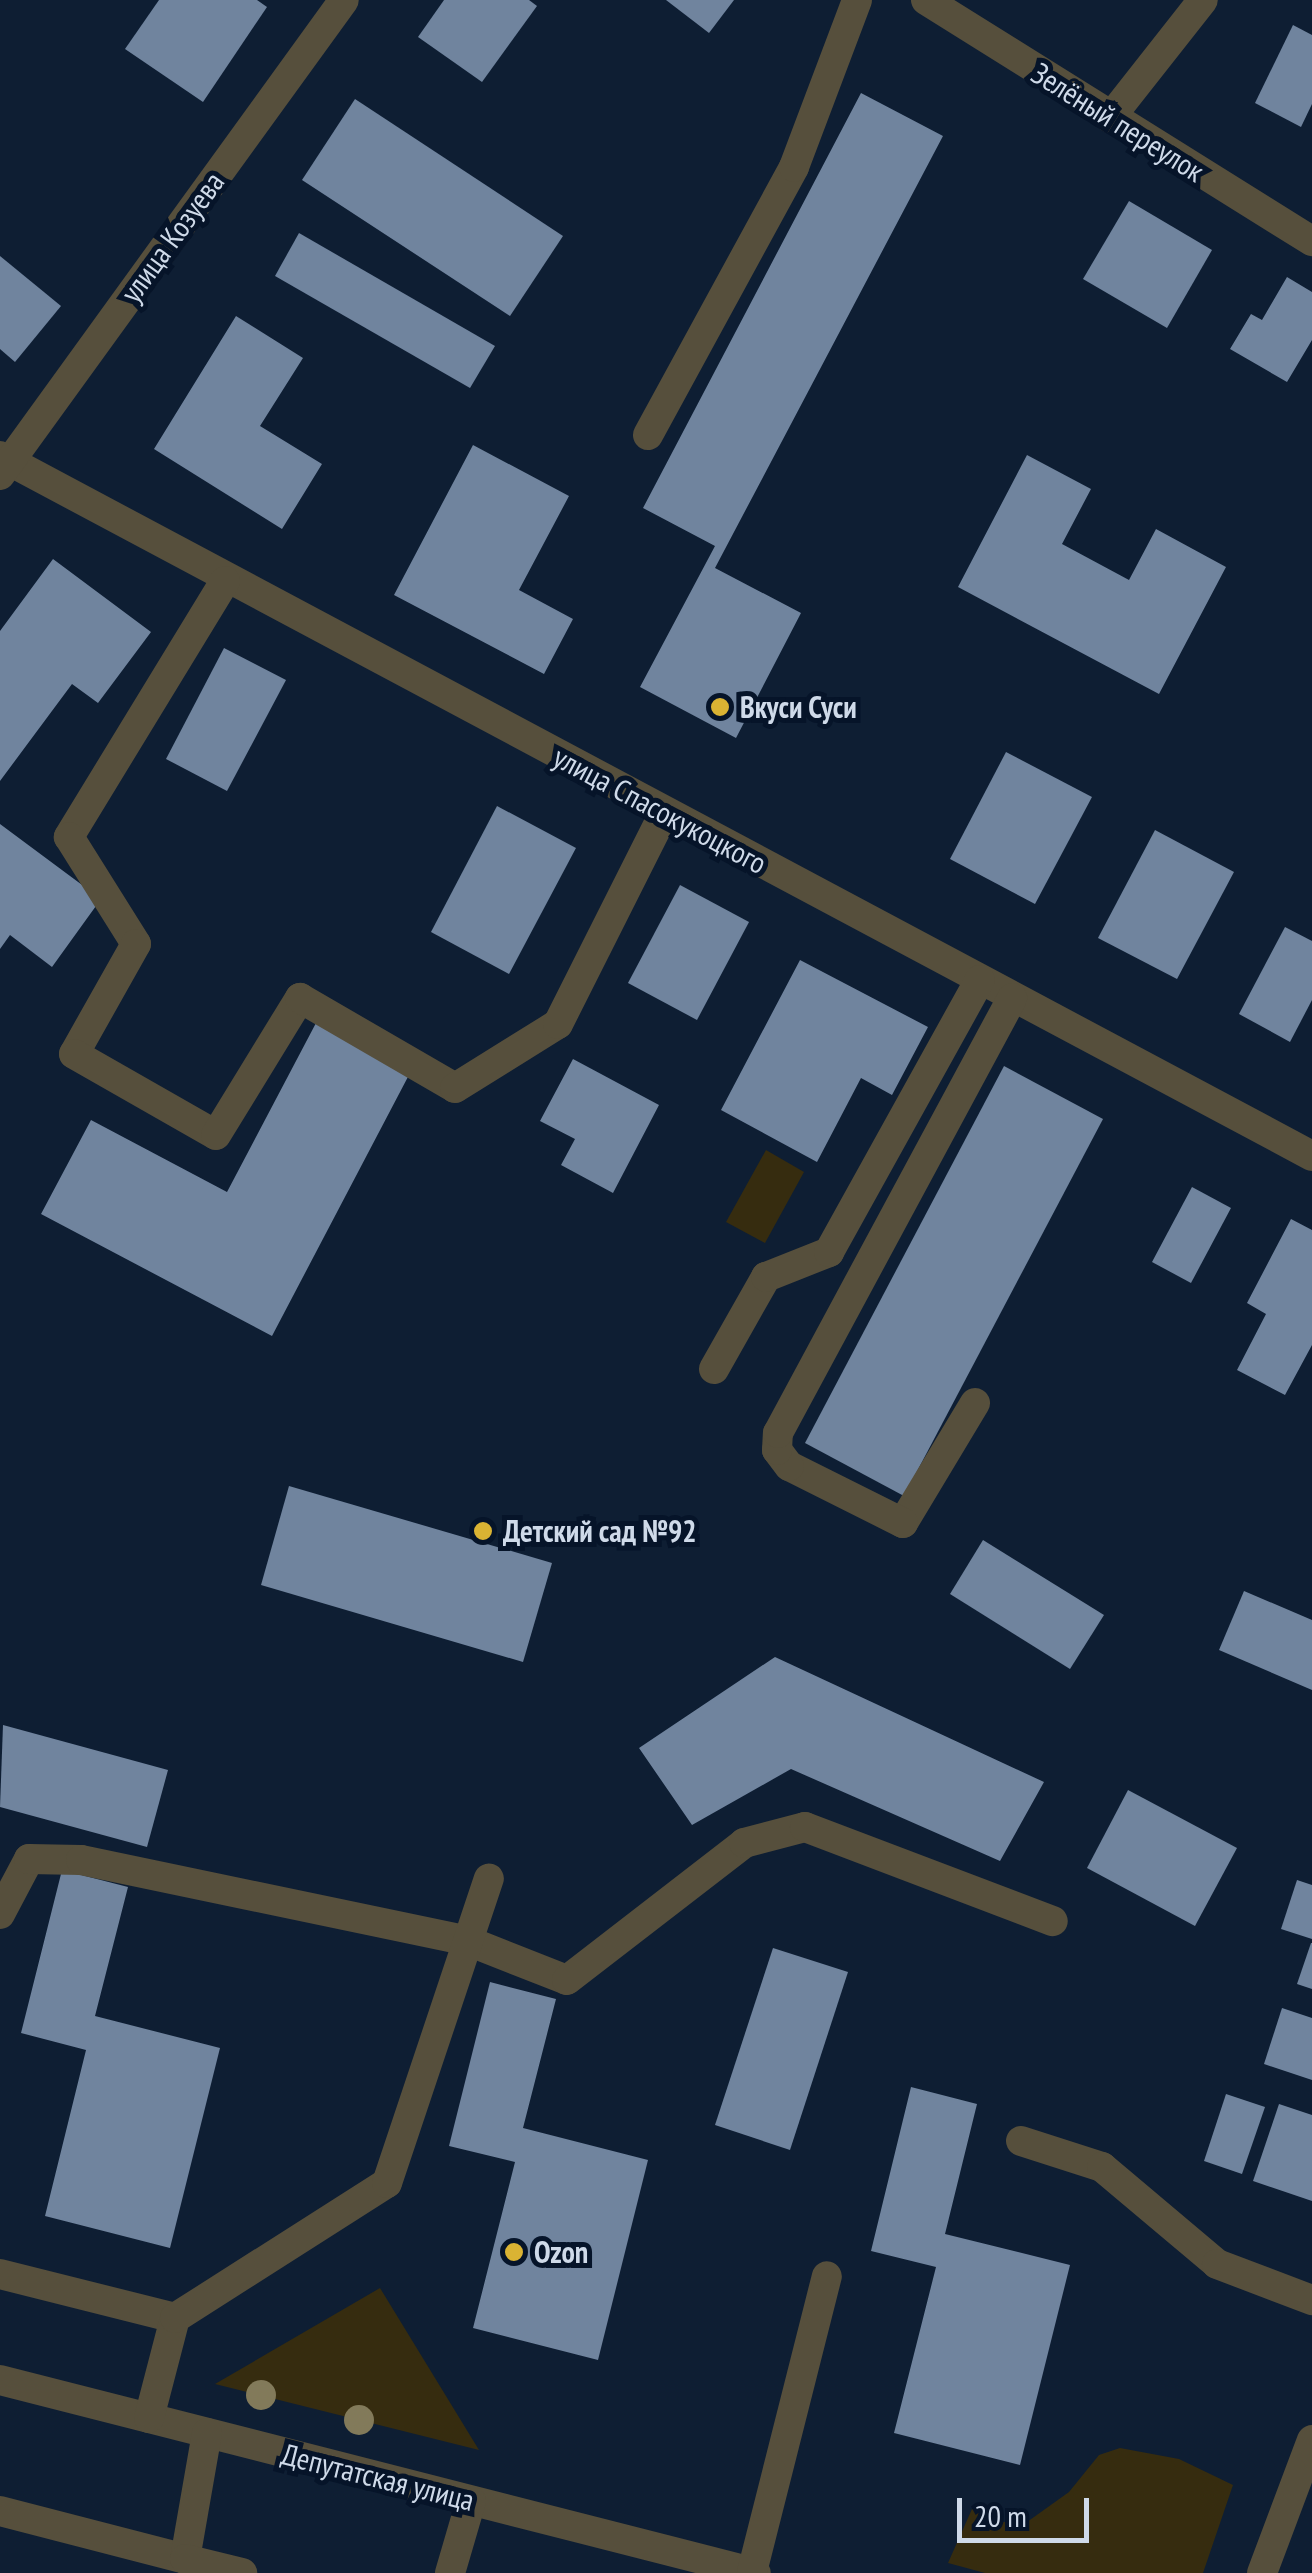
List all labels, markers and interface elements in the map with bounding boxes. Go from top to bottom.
street label: Зелёный переулок [1025,55,1211,189]
street label: улица Козуева [113,165,231,309]
place label: Вкуси Суси [740,689,857,725]
marker: Вкуси Суси [709,696,731,718]
street label: улица Спасокукоцкого [547,739,773,881]
place label: Детский сад №92 [503,1513,697,1549]
marker: Детский сад №92 [472,1520,494,1542]
place label: Ozon [534,2234,588,2270]
marker: Ozon [503,2241,525,2263]
street label: Депутатская улица [278,2436,478,2518]
scale bar [962,2478,1094,2540]
text: 20 m [974,2496,1027,2535]

